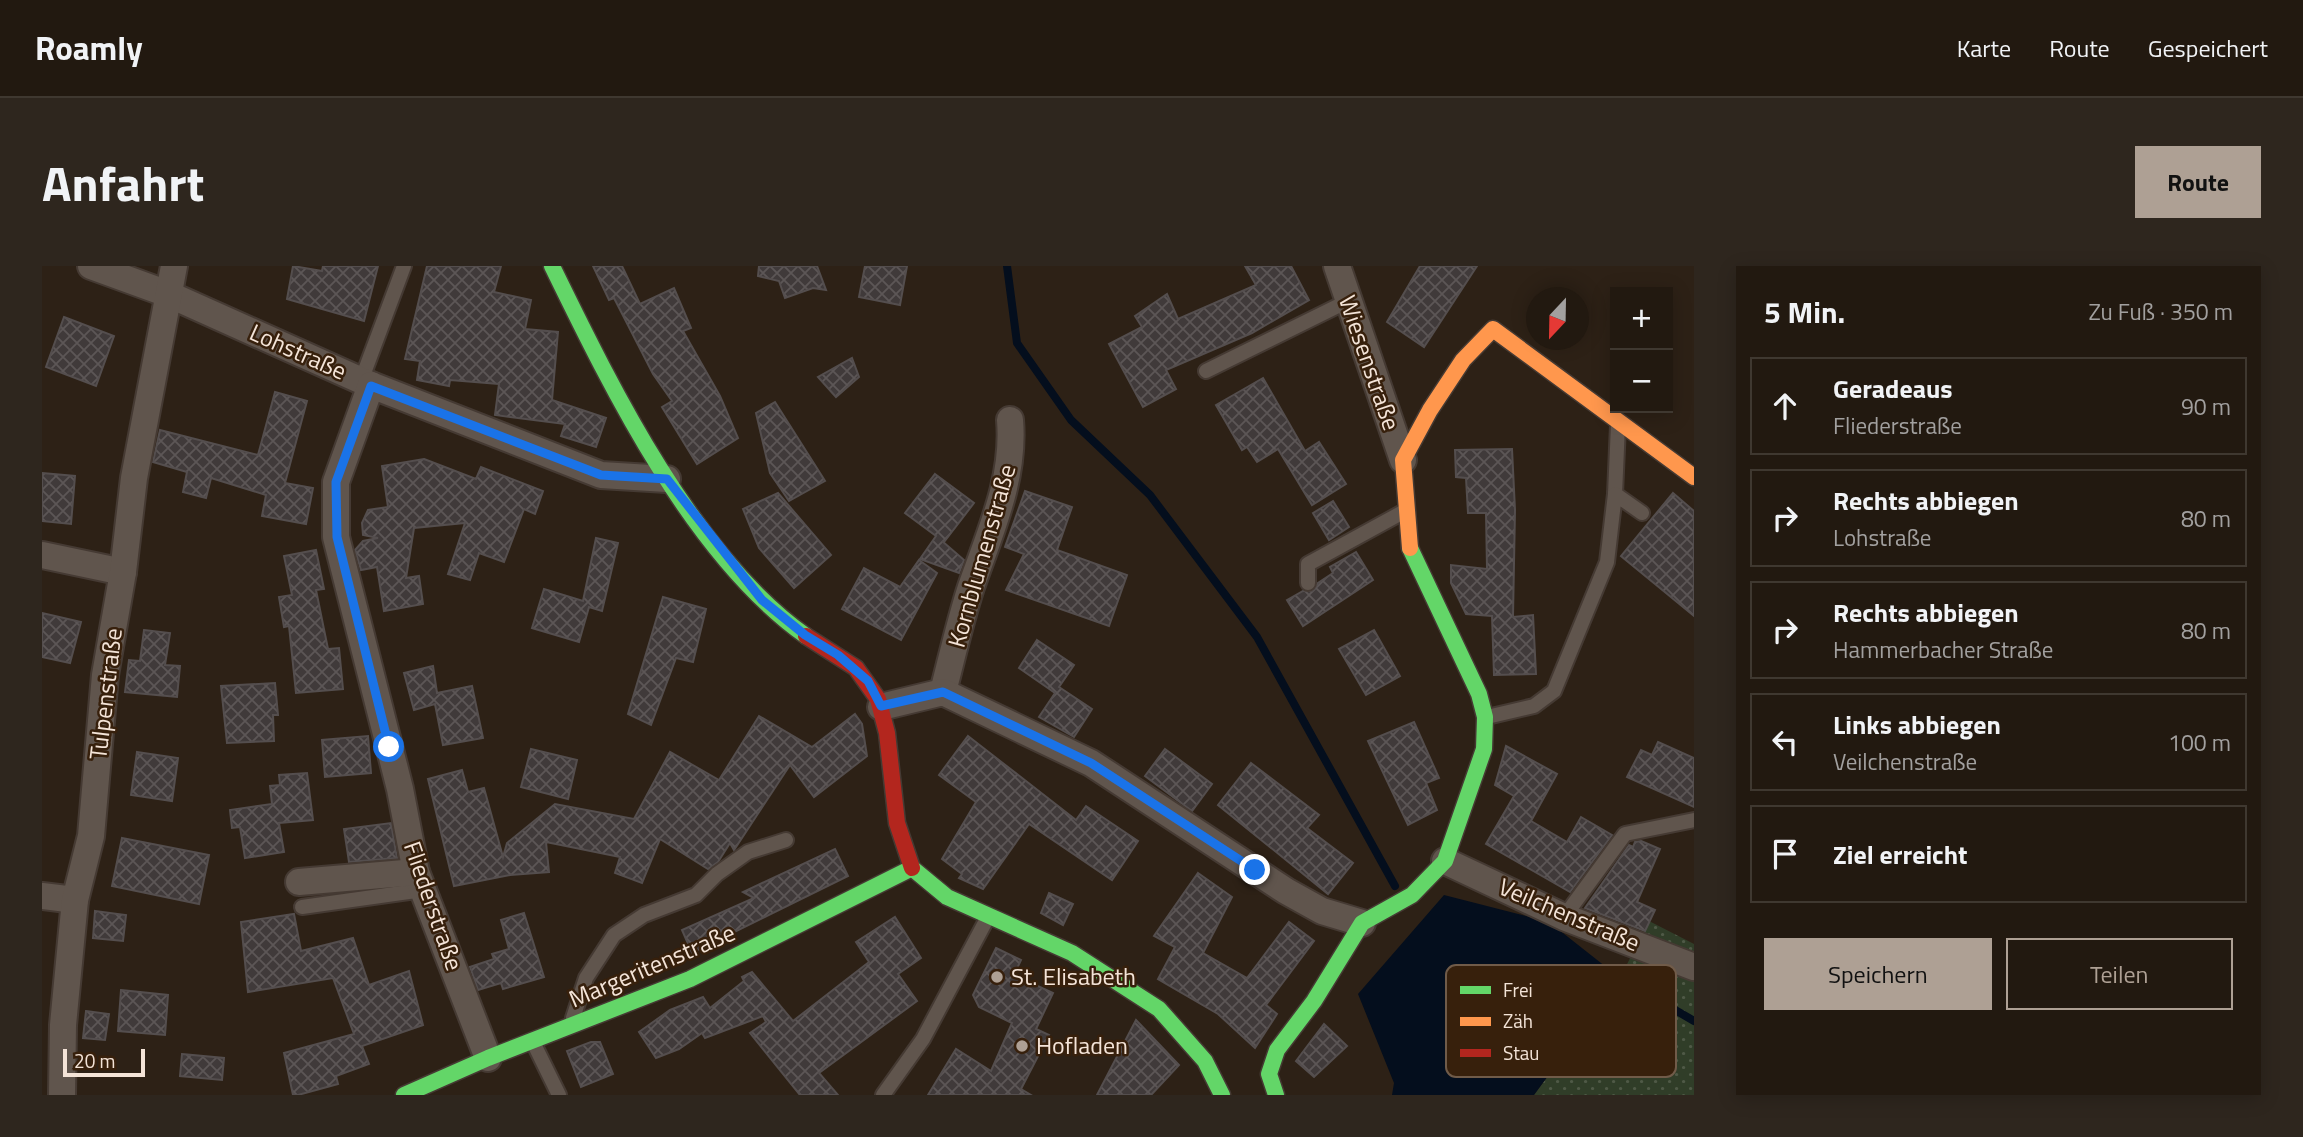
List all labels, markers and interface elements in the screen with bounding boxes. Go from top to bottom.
text: Roamly [35,23,143,73]
text: Karte [1957,30,2011,66]
text: Route [2049,30,2110,66]
text: Gespeichert [2148,30,2268,66]
text: Anfahrt [42,145,204,220]
button: Route [2135,146,2261,218]
north arrow [1526,287,1589,350]
map controls [1610,287,1673,413]
button: + [1610,287,1673,350]
text: 5 Min. [1764,289,1845,335]
street label: Wiesenstraße [1330,290,1410,435]
text: Zu Fuß · 350 m [2089,294,2233,329]
street label: Lohstraße [244,314,353,388]
button: − [1610,350,1673,413]
text: Geradeaus [1833,369,1953,408]
icon: ahead [1766,387,1804,425]
text: 90 m [2181,389,2231,424]
text: Fliederstraße [1833,408,1962,443]
street label: Kornblumenstraße [938,460,1024,652]
text: Rechts abbiegen [1833,481,2019,520]
icon: right [1766,499,1804,537]
text: 80 m [2181,501,2231,536]
text: Lohstraße [1833,520,1931,555]
text: Rechts abbiegen [1833,593,2019,632]
icon: right [1766,611,1804,649]
text: 80 m [2181,613,2231,648]
street label: Tulpenstraße [79,626,131,762]
text: Hammerbacher Straße [1833,632,2053,667]
text: Links abbiegen [1833,705,2001,744]
icon: left [1766,723,1804,761]
text: 100 m [2168,725,2231,760]
route start [373,731,404,762]
text: Veilchenstraße [1833,744,1977,779]
icon: arrive [1766,835,1804,873]
text: Ziel erreicht [1833,835,1968,874]
street label: Fliederstraße [395,836,473,975]
route end [1239,854,1270,885]
street label: Veilchenstraße [1493,868,1646,960]
street label: Margeritenstraße [563,914,740,1016]
button: Speichern [1764,938,1992,1010]
button: Teilen [2006,938,2233,1010]
place label: St. Elisabeth [1011,958,1136,994]
legend [1446,965,1676,1077]
marker: St. Elisabeth [989,969,1005,985]
text: Frei [1503,975,1533,1004]
text: Zäh [1503,1006,1533,1035]
place label: Hofladen [1036,1027,1128,1063]
marker: Hofladen [1014,1038,1030,1054]
text: Stau [1503,1038,1539,1067]
scale bar [63,1046,145,1078]
text: 20 m [74,1046,115,1075]

